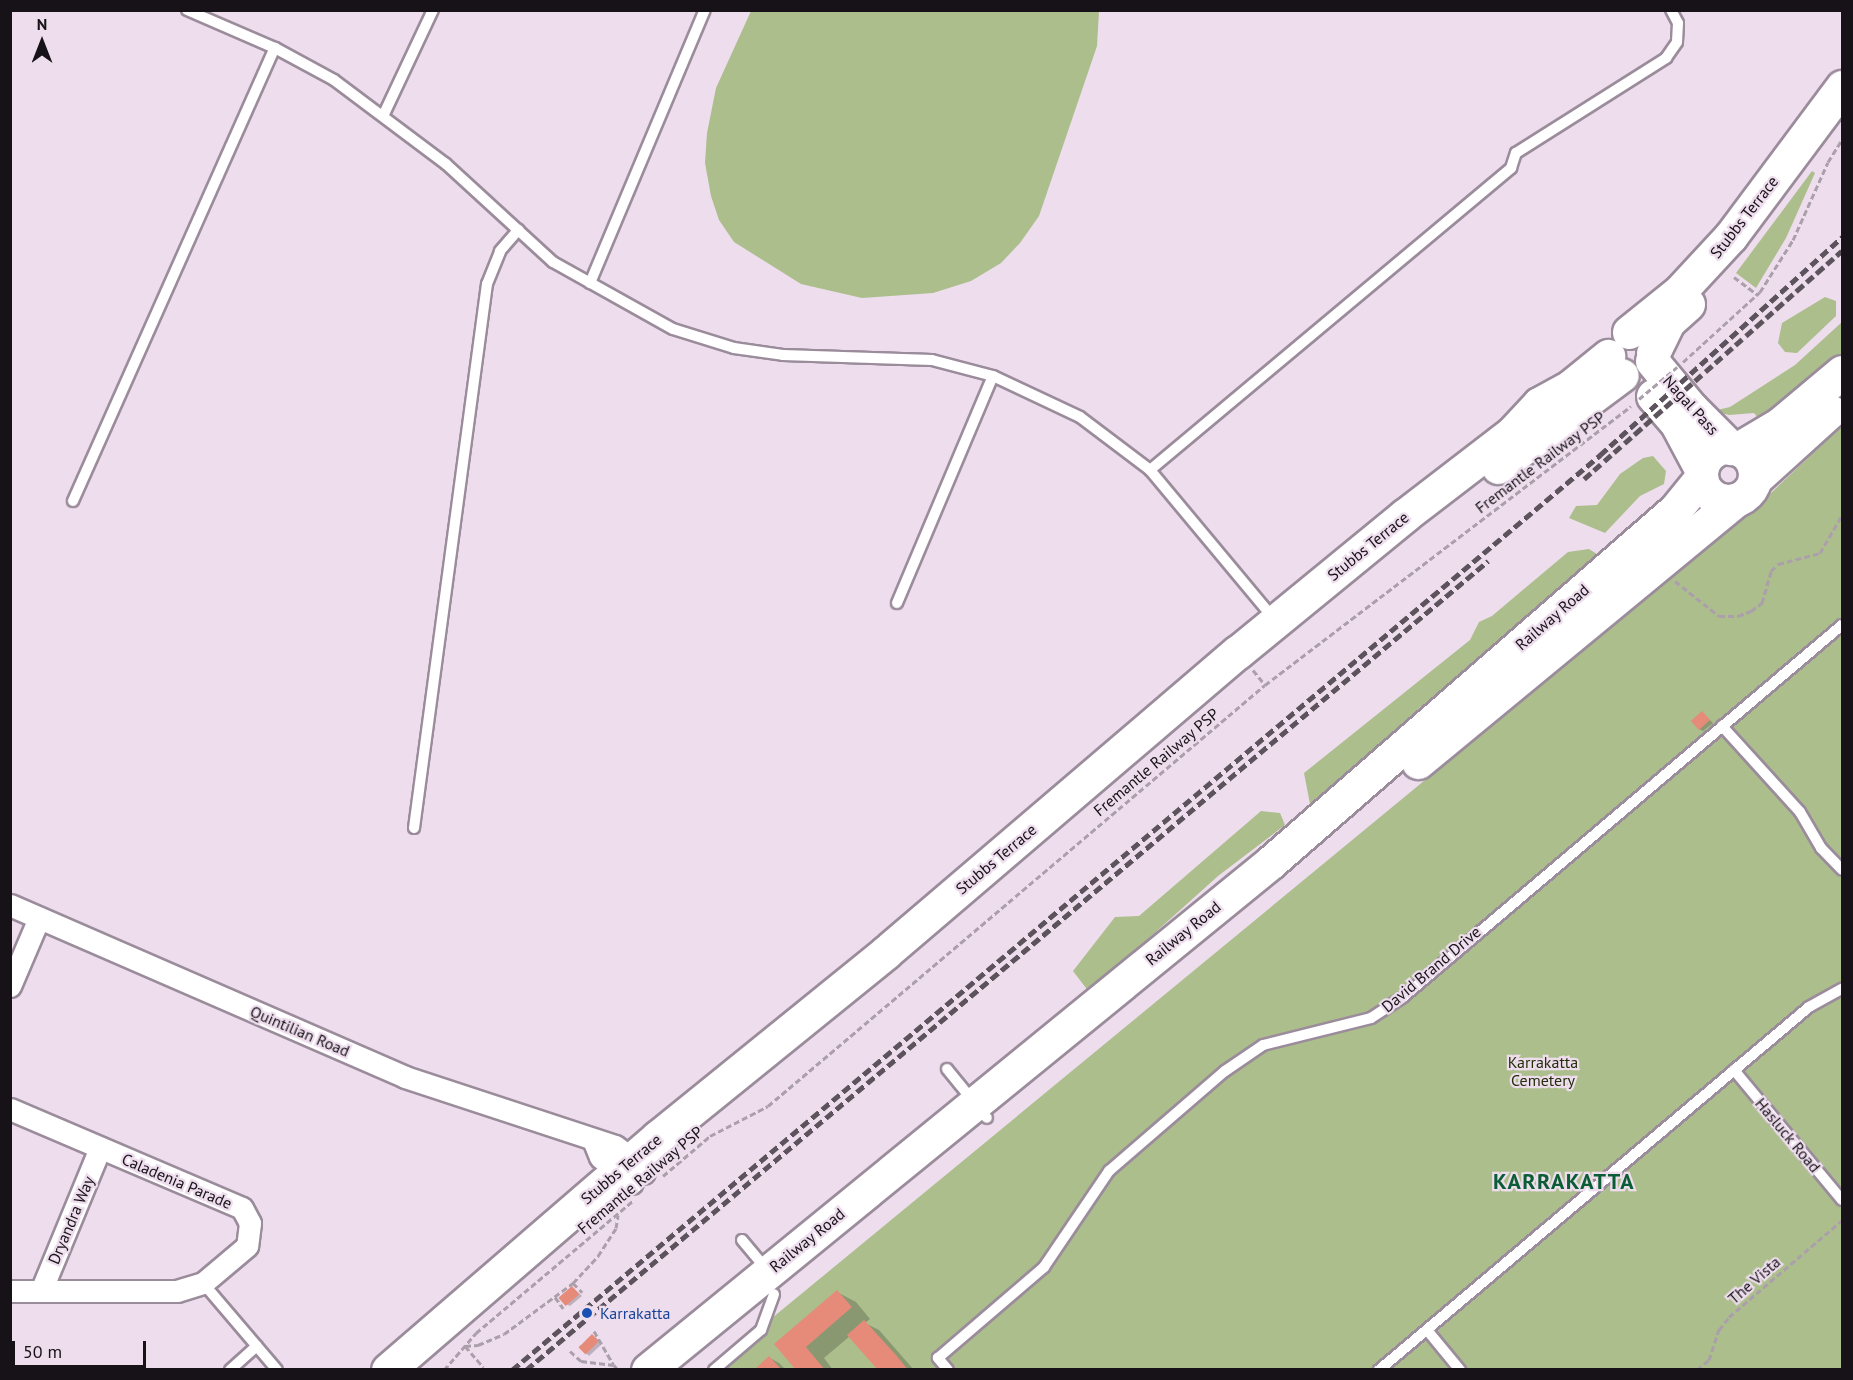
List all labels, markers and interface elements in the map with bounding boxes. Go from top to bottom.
north arrow [12,12,72,72]
text: N [37,14,47,34]
street label: Stubbs Terrace [1706,172,1782,262]
street label: Nagal Pass [1659,371,1723,439]
street label: Fremantle Railway PSP [1471,407,1609,517]
street label: Stubbs Terrace [1323,507,1413,585]
street label: Railway Road [1511,580,1593,654]
street label: Fremantle Railway PSP [1089,704,1223,820]
street label: Stubbs Terrace [952,820,1040,898]
street label: Railway Road [1141,897,1225,969]
street label: David Brand Drive [1378,922,1484,1016]
street label: Quintilian Road [247,1001,353,1061]
park label: Karrakatta Cemetery [1508,1052,1578,1090]
street label: Hasluck Road [1751,1094,1825,1176]
street label: Fremantle Railway PSP [573,1122,707,1238]
street label: Stubbs Terrace [577,1130,665,1208]
street label: Caladenia Parade [119,1149,235,1213]
district label: KARRAKATTA [1493,1169,1635,1195]
street label: Dryandra Way [44,1173,98,1267]
street label: Railway Road [765,1204,849,1276]
street label: The Vista [1724,1252,1784,1308]
place label: Karrakatta [600,1303,670,1323]
marker: Karrakatta [578,1304,596,1322]
scale bar [15,1329,148,1367]
text: 50 m [23,1340,62,1363]

